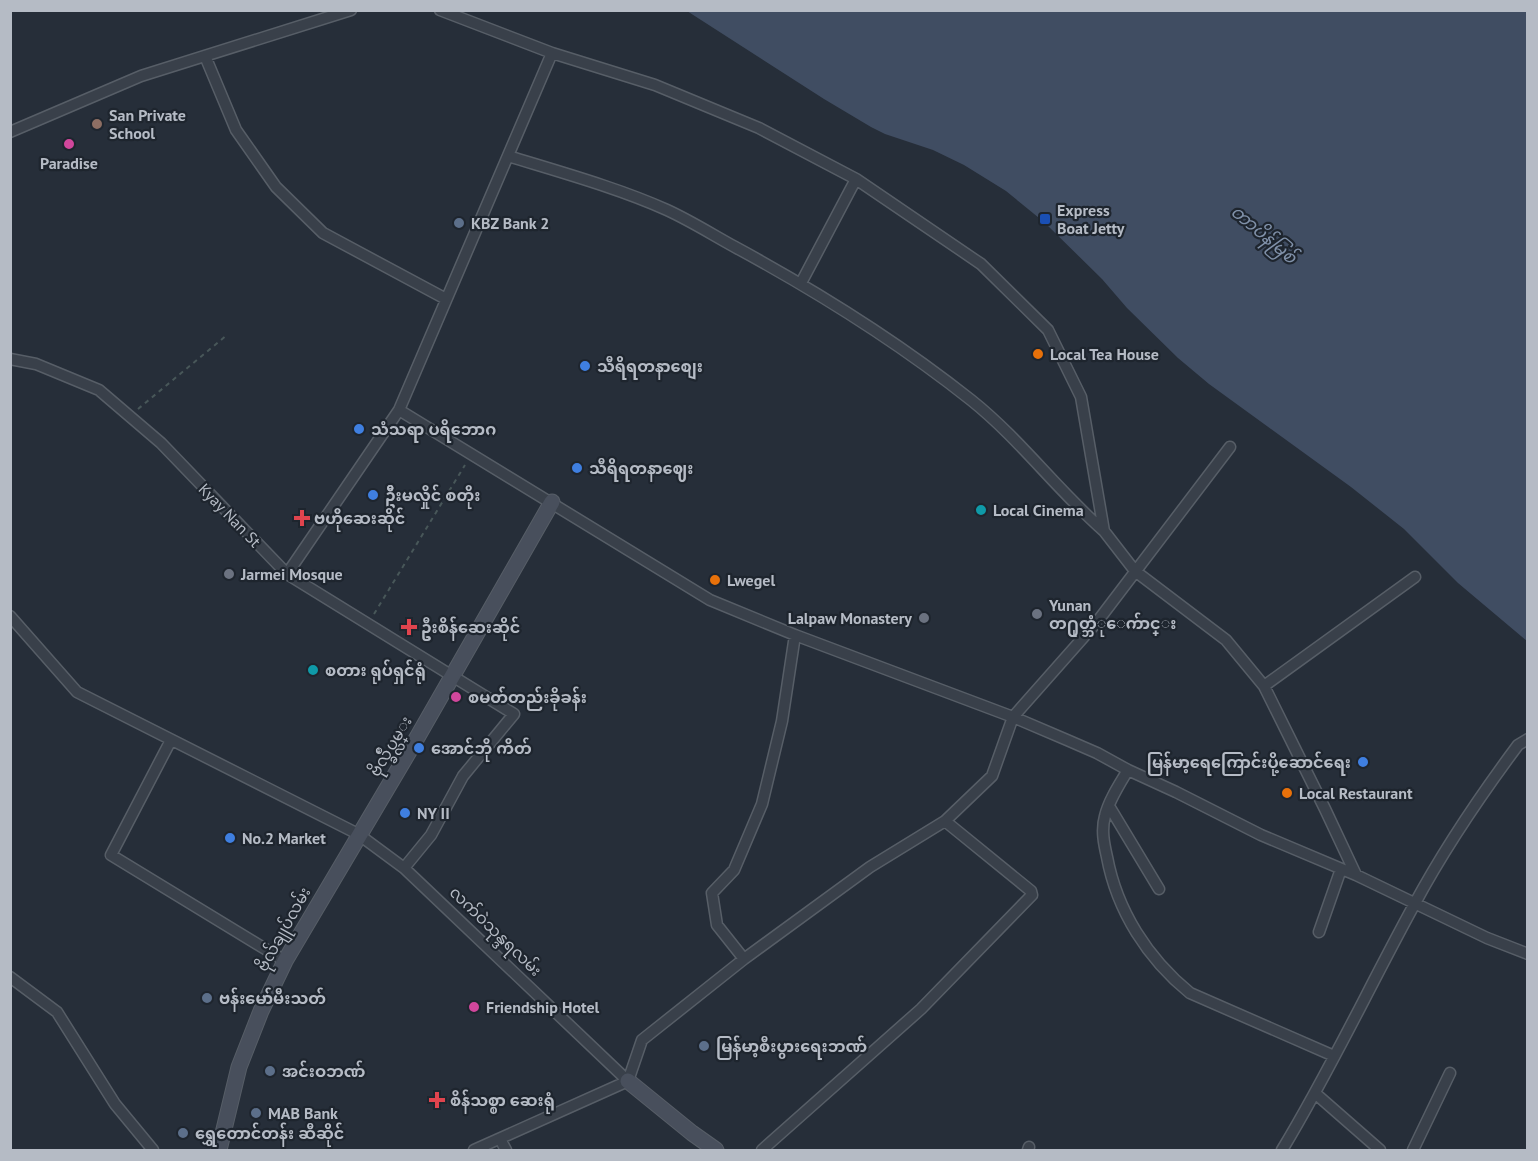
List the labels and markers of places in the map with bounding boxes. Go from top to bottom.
place label: San Private School [109,105,186,143]
marker: San Private School [90,117,104,131]
marker: Paradise [62,137,76,151]
place label: Paradise [40,153,98,173]
place label: Express Boat Jetty [1057,200,1125,238]
marker: Express Boat Jetty [1038,212,1052,226]
place label: KBZ Bank 2 [471,213,549,233]
marker: KBZ Bank 2 [452,216,466,230]
place label: Local Tea House [1050,344,1159,364]
marker: Local Tea House [1031,347,1045,361]
place label: သီရိရတနာစျေး [597,355,703,380]
marker: သီရိရတနာစျေး [578,359,592,373]
place label: သံသရာ ပရိဘောဂ [371,419,496,443]
marker: သံသရာ ပရိဘောဂ [352,422,366,436]
place label: သီရိရတနာဈေး [589,457,693,482]
marker: သီရိရတနာဈေး [570,461,584,475]
place label: ဦီးမလှိုင် စတိုး [385,484,480,509]
marker: ဦီးမလှိုင် စတိုး [366,488,380,502]
place label: Local Cinema [993,500,1084,520]
marker: Local Cinema [974,503,988,517]
place label: ဗဟိုဆေးဆိုင် [314,507,405,532]
marker: ဗဟိုဆေးဆိုင် [295,511,309,525]
place label: Jarmei Mosque [240,564,343,584]
marker: Jarmei Mosque [222,567,236,581]
place label: Lwegel [727,570,775,590]
marker: Lwegel [708,573,722,587]
place label: Yunan တ႐ုတ္ဘံုေက်ာင္း [1048,595,1176,637]
marker: Yunan တ႐ုတ္ဘံုေက်ာင္း [1030,607,1044,621]
place label: Lalpaw Monastery [788,608,912,628]
marker: Lalpaw Monastery [917,611,931,625]
place label: ဦးစိန်ဆေးဆိုင် [421,616,520,641]
marker: ဦးစိန်ဆေးဆိုင် [402,620,416,634]
place label: စတား ရုပ်ရှင်ရုံ [325,659,426,684]
marker: စတား ရုပ်ရှင်ရုံ [306,663,320,677]
place label: စမတ်တည်းခိုခန်း [468,686,587,711]
marker: စမတ်တည်းခိုခန်း [449,690,463,704]
place label: အောင်ဘို ကိတ် [431,737,532,762]
marker: အောင်ဘို ကိတ် [412,741,426,755]
place label: မြန်မာ့ရေကြောင်းပို့ဆောင်ရေး [1147,751,1351,776]
marker: မြန်မာ့ရေကြောင်းပို့ဆောင်ရေး [1356,755,1370,769]
place label: Local Restaurant [1299,783,1413,803]
marker: Local Restaurant [1280,786,1294,800]
place label: NY II [417,803,450,823]
marker: NY II [398,806,412,820]
place label: No.2 Market [242,828,326,848]
marker: No.2 Market [223,831,237,845]
place label: ဗန်းမော်မီးသတ် [219,987,326,1012]
marker: ဗန်းမော်မီးသတ် [200,991,214,1005]
place label: Friendship Hotel [486,997,600,1017]
marker: Friendship Hotel [467,1000,481,1014]
place label: မြန်မာ့စီးပွားရေးဘဏ် [716,1035,867,1060]
marker: မြန်မာ့စီးပွားရေးဘဏ် [697,1039,711,1053]
place label: အင်းဝဘဏ် [282,1060,366,1081]
marker: အင်းဝဘဏ် [263,1064,277,1078]
place label: စိန်သစ္စာ ဆေးရုံ [450,1089,555,1114]
marker: စိန်သစ္စာ ဆေးရုံ [428,1091,446,1109]
place label: MAB Bank [268,1103,338,1123]
marker: MAB Bank [249,1106,263,1120]
place label: ရွှေတောင်တန်း ဆီဆိုင် [195,1122,344,1147]
marker: ရွှေတောင်တန်း ဆီဆိုင် [176,1126,190,1140]

